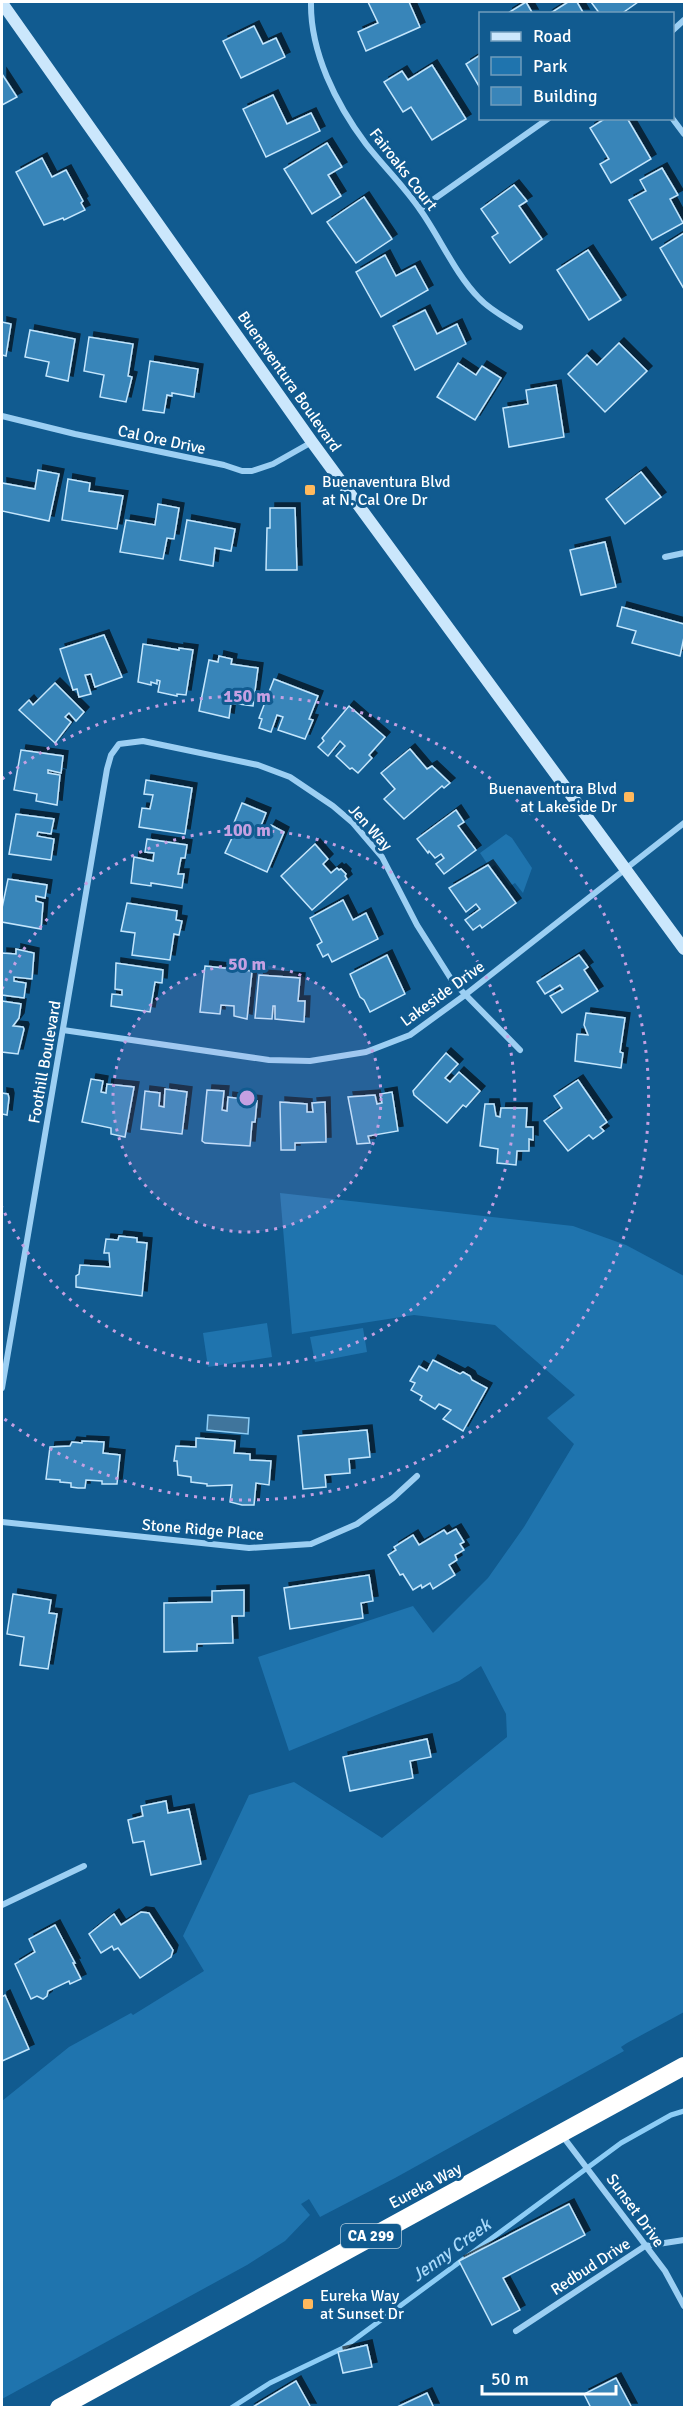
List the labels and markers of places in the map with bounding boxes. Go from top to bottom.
place label: Buenaventura Blvd at N. Cal Ore Dr [322,472,450,510]
marker: Buenaventura Blvd at N. Cal Ore Dr [303,483,317,497]
place label: Buenaventura Blvd at Lakeside Dr [489,779,617,817]
marker: Buenaventura Blvd at Lakeside Dr [622,790,636,804]
centre of rings [237,1088,257,1108]
place label: Eureka Way at Sunset Dr [320,2286,404,2324]
marker: Eureka Way at Sunset Dr [301,2297,315,2311]

